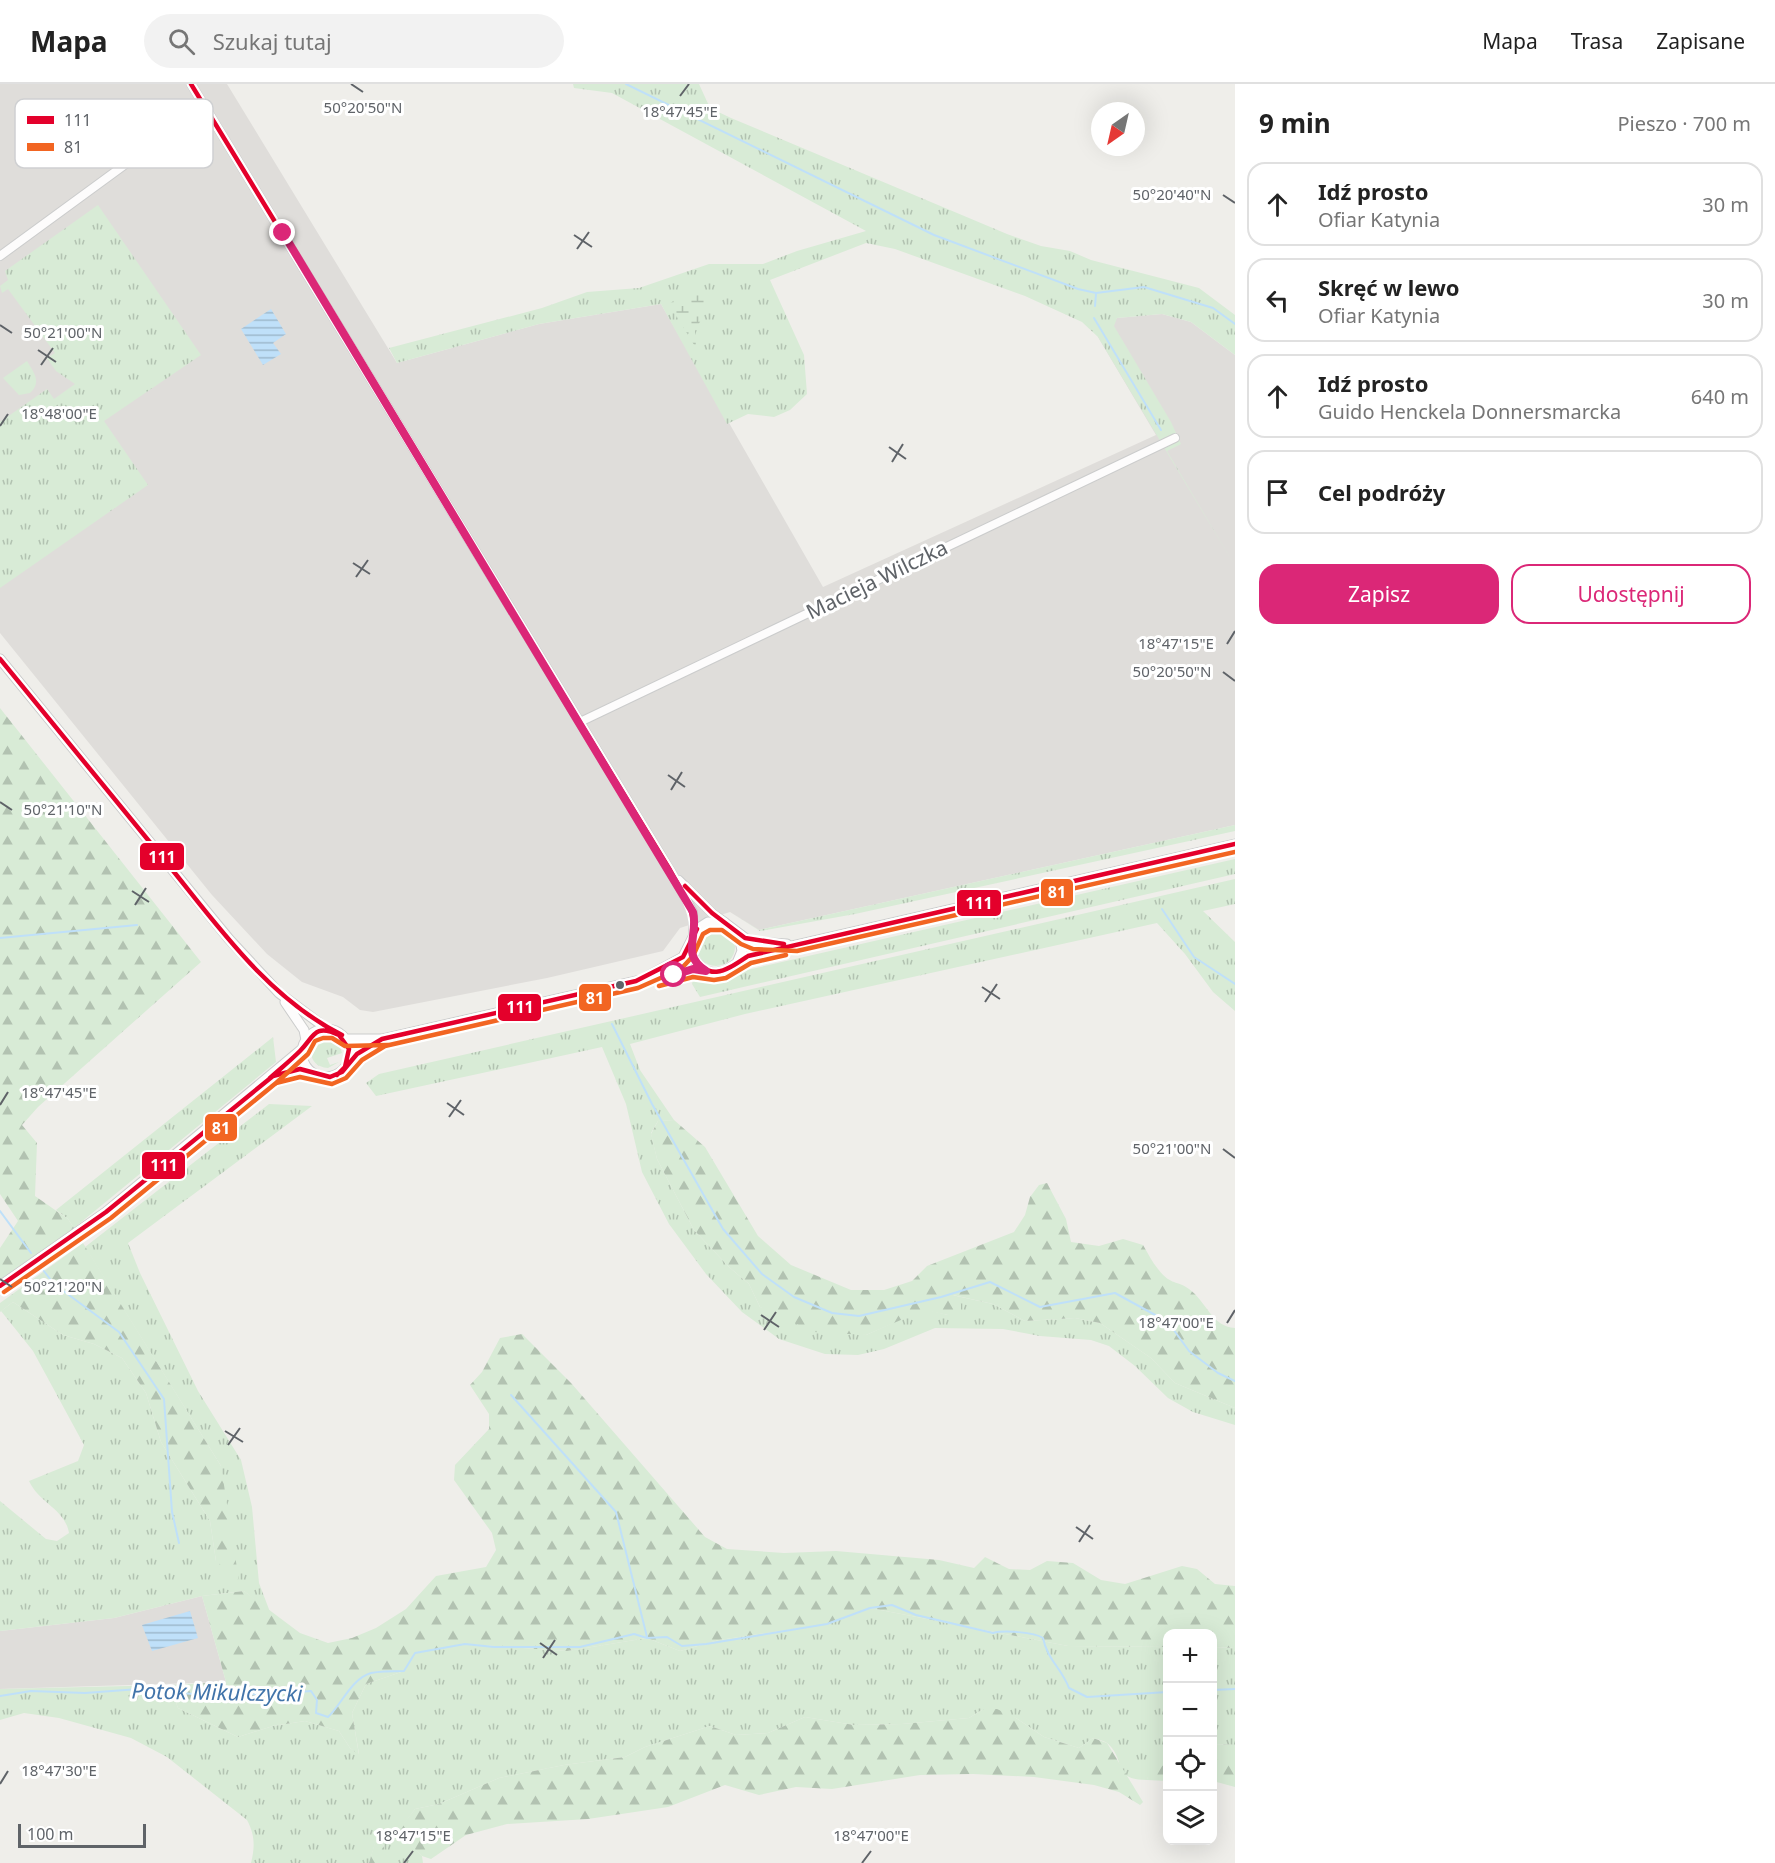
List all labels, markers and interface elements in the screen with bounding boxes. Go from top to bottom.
search box [144,14,564,68]
text: Mapa [30,22,108,60]
icon: search [165,25,198,58]
text: Szukaj tutaj [213,26,332,56]
text: Mapa [1482,27,1538,55]
text: Trasa [1571,27,1623,55]
text: Zapisane [1656,27,1745,55]
text: 50°20'50"N [324,97,402,117]
legend [15,99,213,168]
text: 18°47'45"E [642,101,718,121]
north arrow [1091,102,1145,156]
text: 9 min [1259,105,1331,141]
text: 111 [64,109,91,131]
text: Pieszo · 700 m [1617,110,1751,137]
text: 81 [64,136,82,158]
text: Idź prosto [1318,176,1428,206]
text: 50°20'40"N [1133,184,1211,204]
icon: ahead [1261,188,1294,221]
text: 30 m [1702,191,1749,218]
text: Ofiar Katynia [1318,206,1440,233]
route end [269,219,295,245]
text: Skręć w lewo [1318,272,1460,302]
icon: left [1261,284,1294,317]
text: 30 m [1702,287,1749,314]
text: Ofiar Katynia [1318,302,1440,329]
text: 50°21'00"N [24,322,102,342]
text: Idź prosto [1318,368,1428,398]
icon: ahead [1261,380,1294,413]
text: 640 m [1691,383,1749,410]
text: Guido Henckela Donnersmarcka [1318,398,1621,425]
text: 18°48'00"E [21,403,97,423]
icon: arrive [1261,476,1294,509]
text: Cel podróży [1318,477,1445,507]
street label: Macieja Wilczka [801,533,952,625]
button: Zapisz [1259,564,1499,624]
button: Udostępnij [1511,564,1751,624]
text: 18°47'15"E [1138,633,1214,653]
text: 50°20'50"N [1133,661,1211,681]
text: 50°21'10"N [24,799,102,819]
line badge: 111 [139,842,185,871]
text: 111 [148,846,176,868]
line badge: 81 [1040,878,1074,907]
text: 81 [1048,881,1066,903]
line badge: 111 [956,889,1002,917]
text: 111 [965,892,993,914]
route start [660,961,686,987]
unlabelled marker [614,979,626,991]
line badge: 81 [578,983,612,1012]
text: 81 [586,987,604,1009]
line badge: 111 [497,993,542,1022]
text: 111 [506,996,534,1018]
text: 18°47'45"E [21,1082,97,1102]
line badge: 81 [204,1113,238,1142]
text: 81 [212,1117,230,1139]
text: 50°21'00"N [1133,1138,1211,1158]
line badge: 111 [141,1151,186,1180]
text: 111 [150,1154,178,1176]
text: 50°21'20"N [24,1276,102,1296]
text: 18°47'00"E [1138,1312,1214,1332]
map controls [1163,1629,1217,1845]
button: + [1163,1629,1217,1683]
water label: Potok Mikulczycki [131,1675,303,1707]
button: − [1163,1683,1217,1737]
button: locate [1163,1737,1217,1791]
text: 18°47'30"E [21,1760,97,1780]
button: layers [1163,1791,1217,1845]
scale bar [18,1821,146,1848]
text: 100 m [27,1823,74,1845]
text: 18°47'15"E [375,1825,451,1845]
text: 18°47'00"E [833,1825,909,1845]

